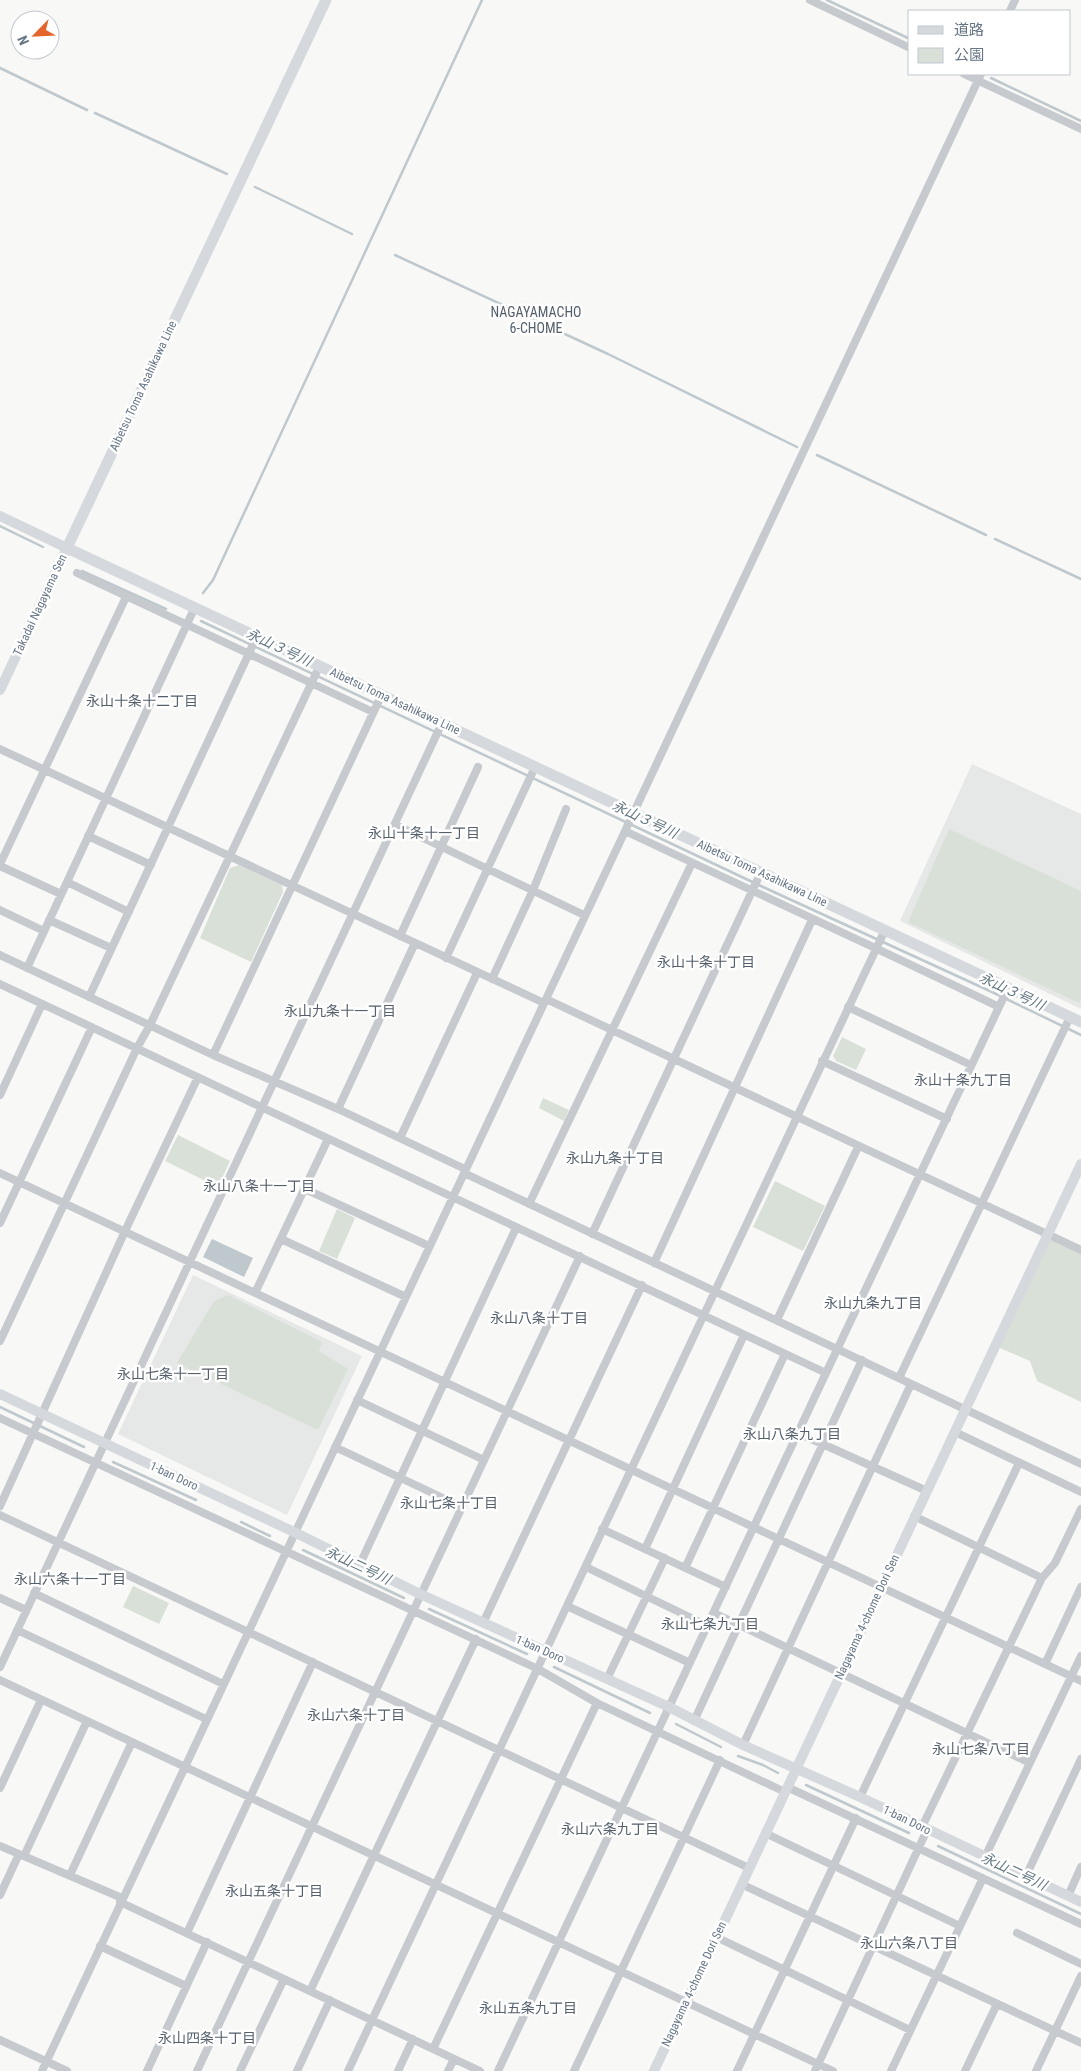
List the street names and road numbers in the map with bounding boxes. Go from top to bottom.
street label: Aibetsu Toma Asahikawa Line [107,318,179,453]
street label: Takadai Nagayama Sen [10,552,70,658]
street label: Aibetsu Toma Asahikawa Line [328,665,463,737]
street label: Aibetsu Toma Asahikawa Line [695,837,830,909]
street label: 1-ban Doro [148,1459,200,1493]
street label: Nagayama 4-chome Dori Sen [832,1552,902,1682]
street label: 1-ban Doro [514,1632,566,1666]
street label: 1-ban Doro [881,1802,933,1838]
street label: Nagayama 4-chome Dori Sen [659,1919,729,2049]

